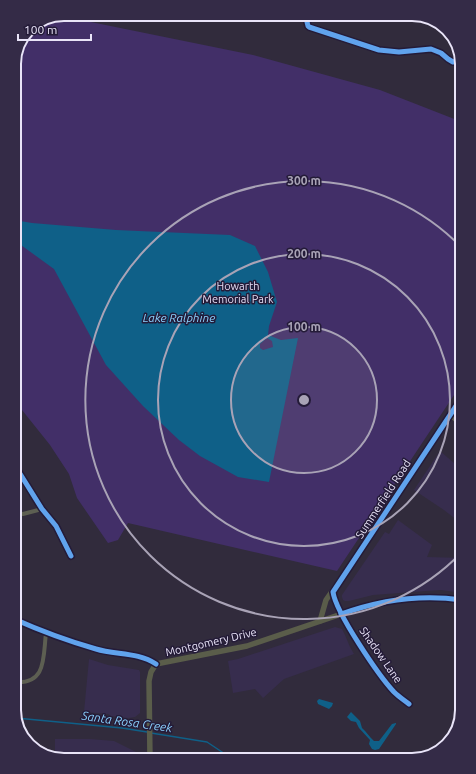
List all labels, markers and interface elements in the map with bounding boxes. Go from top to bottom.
scale bar [18,16,91,42]
text: 100 m [24,23,57,36]
text: 300 m [287,174,321,187]
text: 200 m [287,247,321,260]
park label: Howarth Memorial Park [202,280,274,305]
water label: Lake Ralphine [143,311,215,324]
text: 100 m [287,320,321,333]
centre of rings [297,393,311,407]
street label: Summerfield Road [353,457,413,541]
street label: Shadow Lane [357,625,405,685]
street label: Montgomery Drive [164,626,258,658]
water label: Santa Rosa Creek [80,709,174,734]

